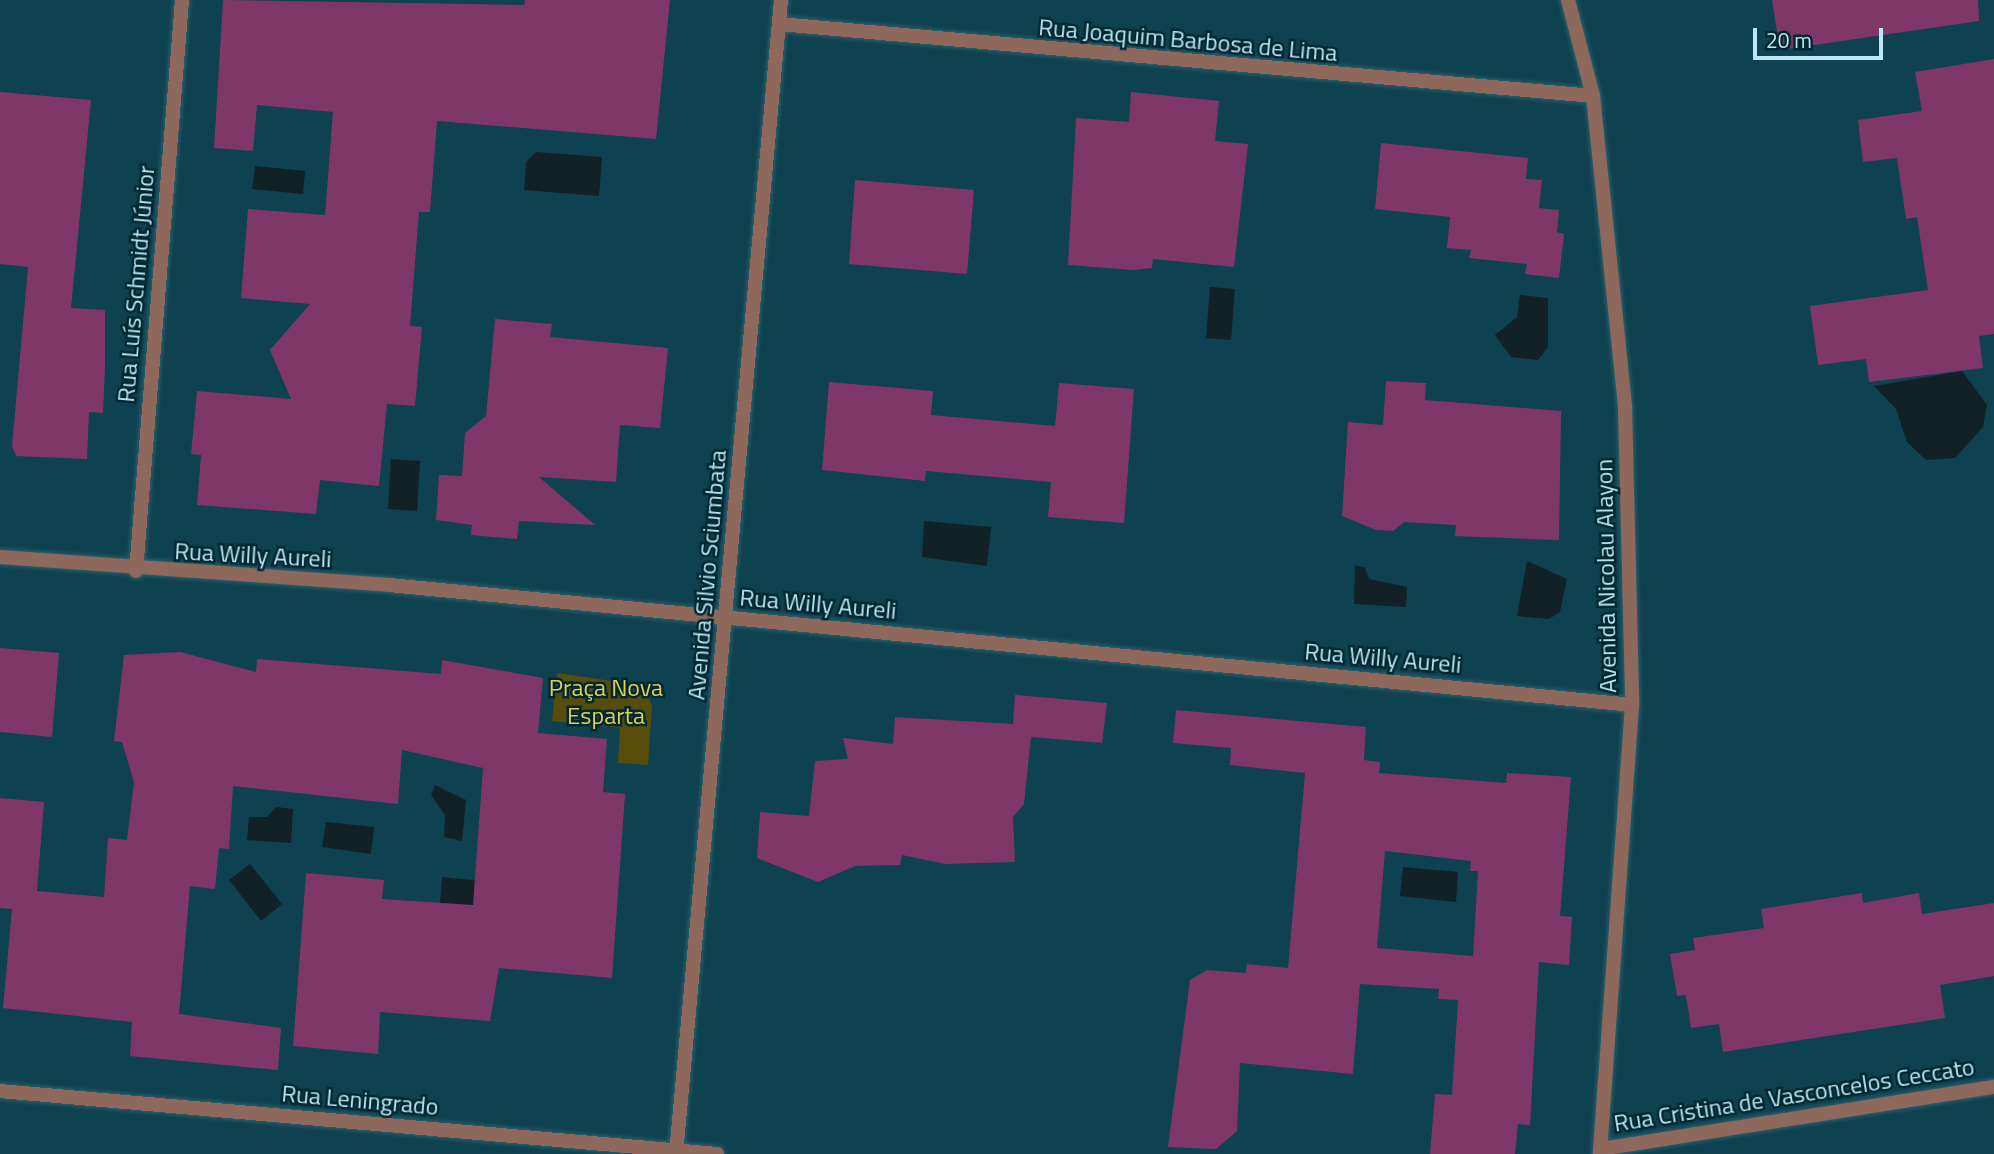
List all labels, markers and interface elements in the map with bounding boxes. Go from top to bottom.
street label: Rua Joaquim Barbosa de Lima [1037,13,1339,67]
scale bar [1756,14,1885,58]
text: 20 m [1766,24,1812,56]
street label: Rua Luís Schmidt Júnior [111,164,161,404]
street label: Avenida Silvio Sciumbata [682,449,732,701]
street label: Avenida Nicolau Alayon [1590,459,1622,693]
street label: Rua Willy Aureli [174,537,332,573]
street label: Rua Willy Aureli [738,583,898,625]
street label: Rua Willy Aureli [1303,637,1463,679]
park label: Praça Nova Esparta [549,674,663,730]
street label: Rua Cristina de Vasconcelos Ceccato [1612,1052,1976,1138]
street label: Rua Leningrado [280,1079,440,1121]

